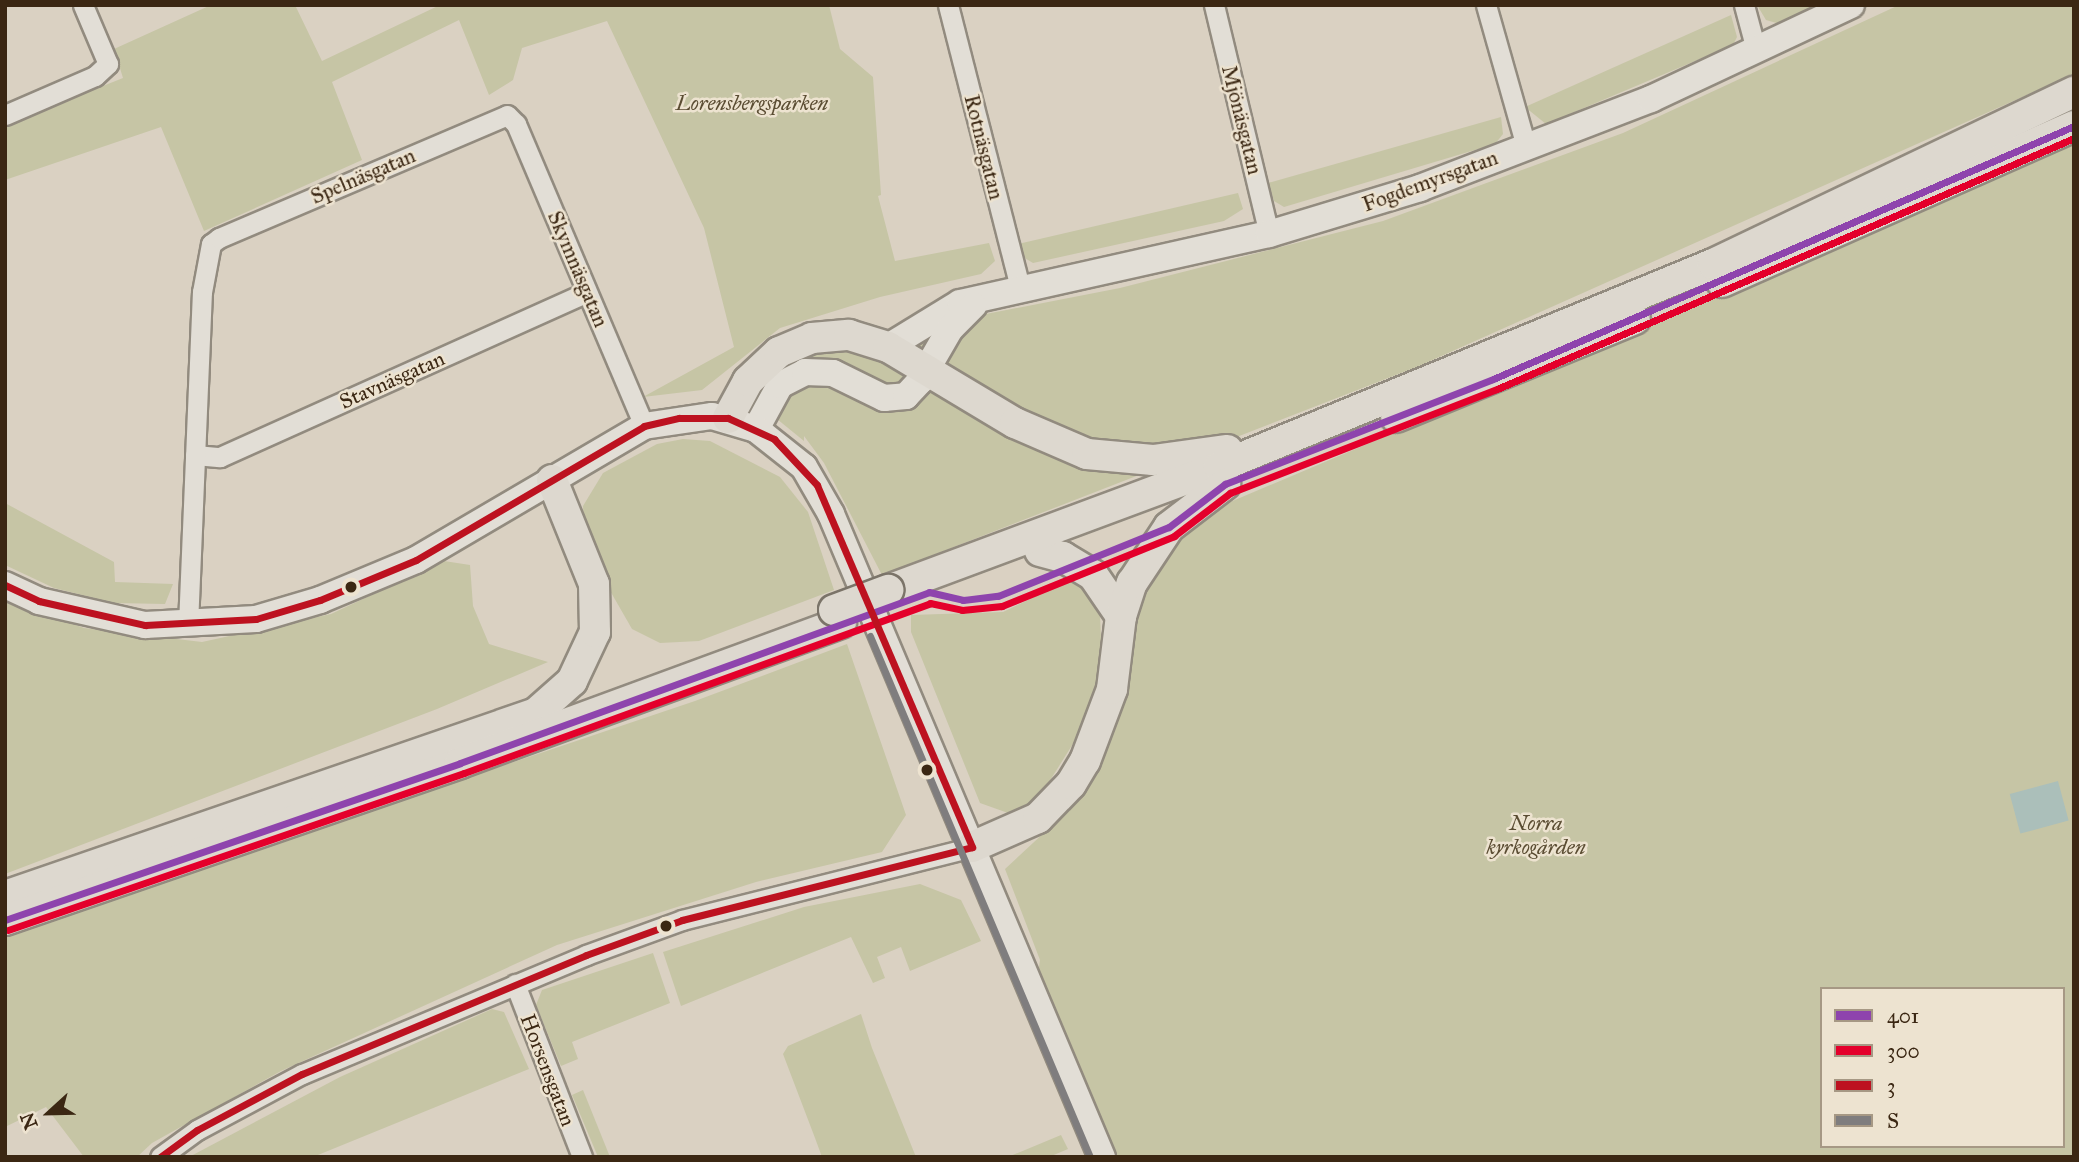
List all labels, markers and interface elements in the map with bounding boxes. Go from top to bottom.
street label: Mjönäsgatan [1216,63,1268,177]
park label: Lorensbergsparken [676,90,828,116]
street label: Rotnäsgatan [959,92,1009,202]
street label: Spelnäsgatan [307,143,419,209]
street label: Fogdemyrsgatan [1359,145,1501,217]
street label: Skymnäsgatan [542,207,614,331]
street label: Stavnäsgatan [335,346,449,414]
unlabelled marker [344,580,358,594]
unlabelled marker [920,763,934,777]
park label: Norra kyrkogården [1486,810,1586,860]
unlabelled marker [659,919,673,933]
legend [1820,987,2065,1148]
text: 401 [1887,1003,1919,1029]
street label: Horsensgatan [515,1010,581,1130]
text: 300 [1887,1038,1920,1064]
text: 3 [1887,1073,1895,1099]
north arrow [14,1078,84,1148]
text: S [1887,1108,1899,1134]
text: N [15,1109,43,1133]

